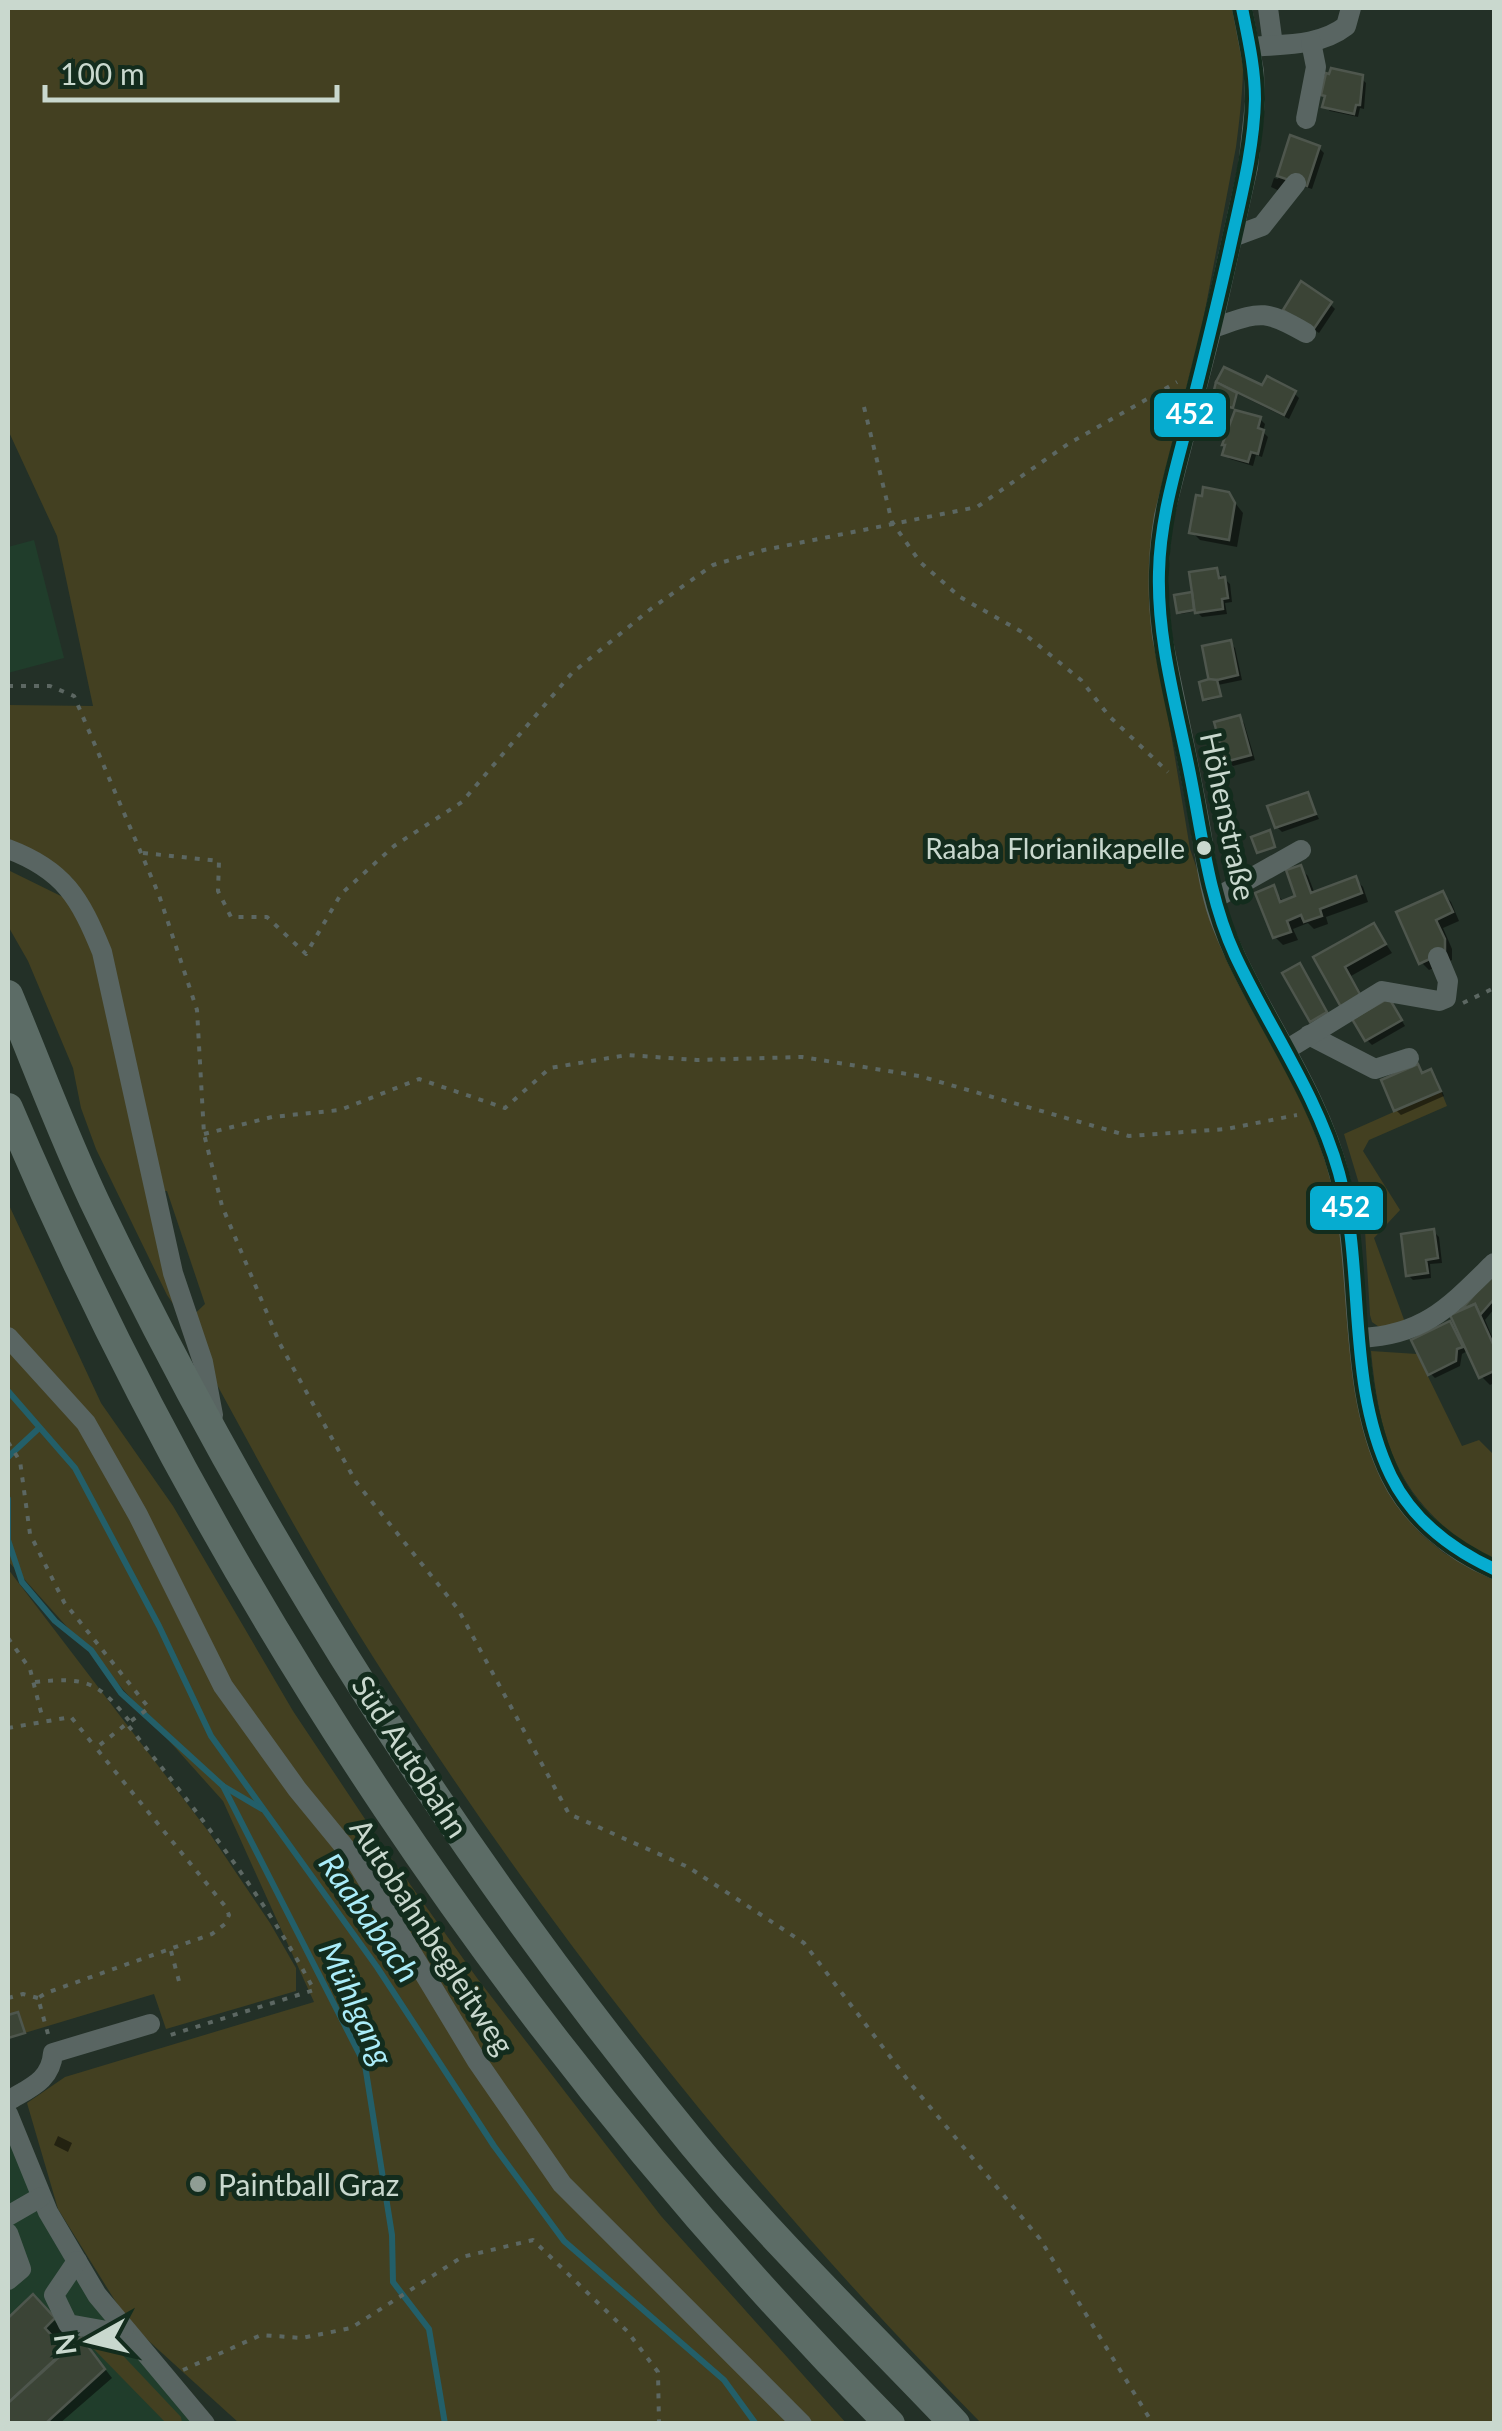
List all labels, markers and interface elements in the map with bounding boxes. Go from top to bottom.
scale bar [45,40,338,102]
text: 100 m [60,55,145,91]
line badge: 452 [1152,391,1228,439]
text: 452 [1166,396,1214,430]
street label: Höhenstraße [1194,728,1264,904]
place label: Raaba Florianikapelle [925,831,1185,865]
marker: Raaba Florianikapelle [1194,838,1214,858]
line badge: 452 [1308,1184,1385,1232]
text: 452 [1322,1189,1370,1223]
street label: Süd Autobahn [345,1668,477,1844]
street label: Autobahnbegleitweg [343,1812,523,2060]
water label: Raababach [311,1845,429,1989]
water label: Mühlgang [311,1935,403,2072]
place label: Paintball Graz [218,2166,399,2202]
marker: Paintball Graz [187,2173,209,2195]
north arrow [40,2291,140,2391]
text: N [46,2332,83,2358]

